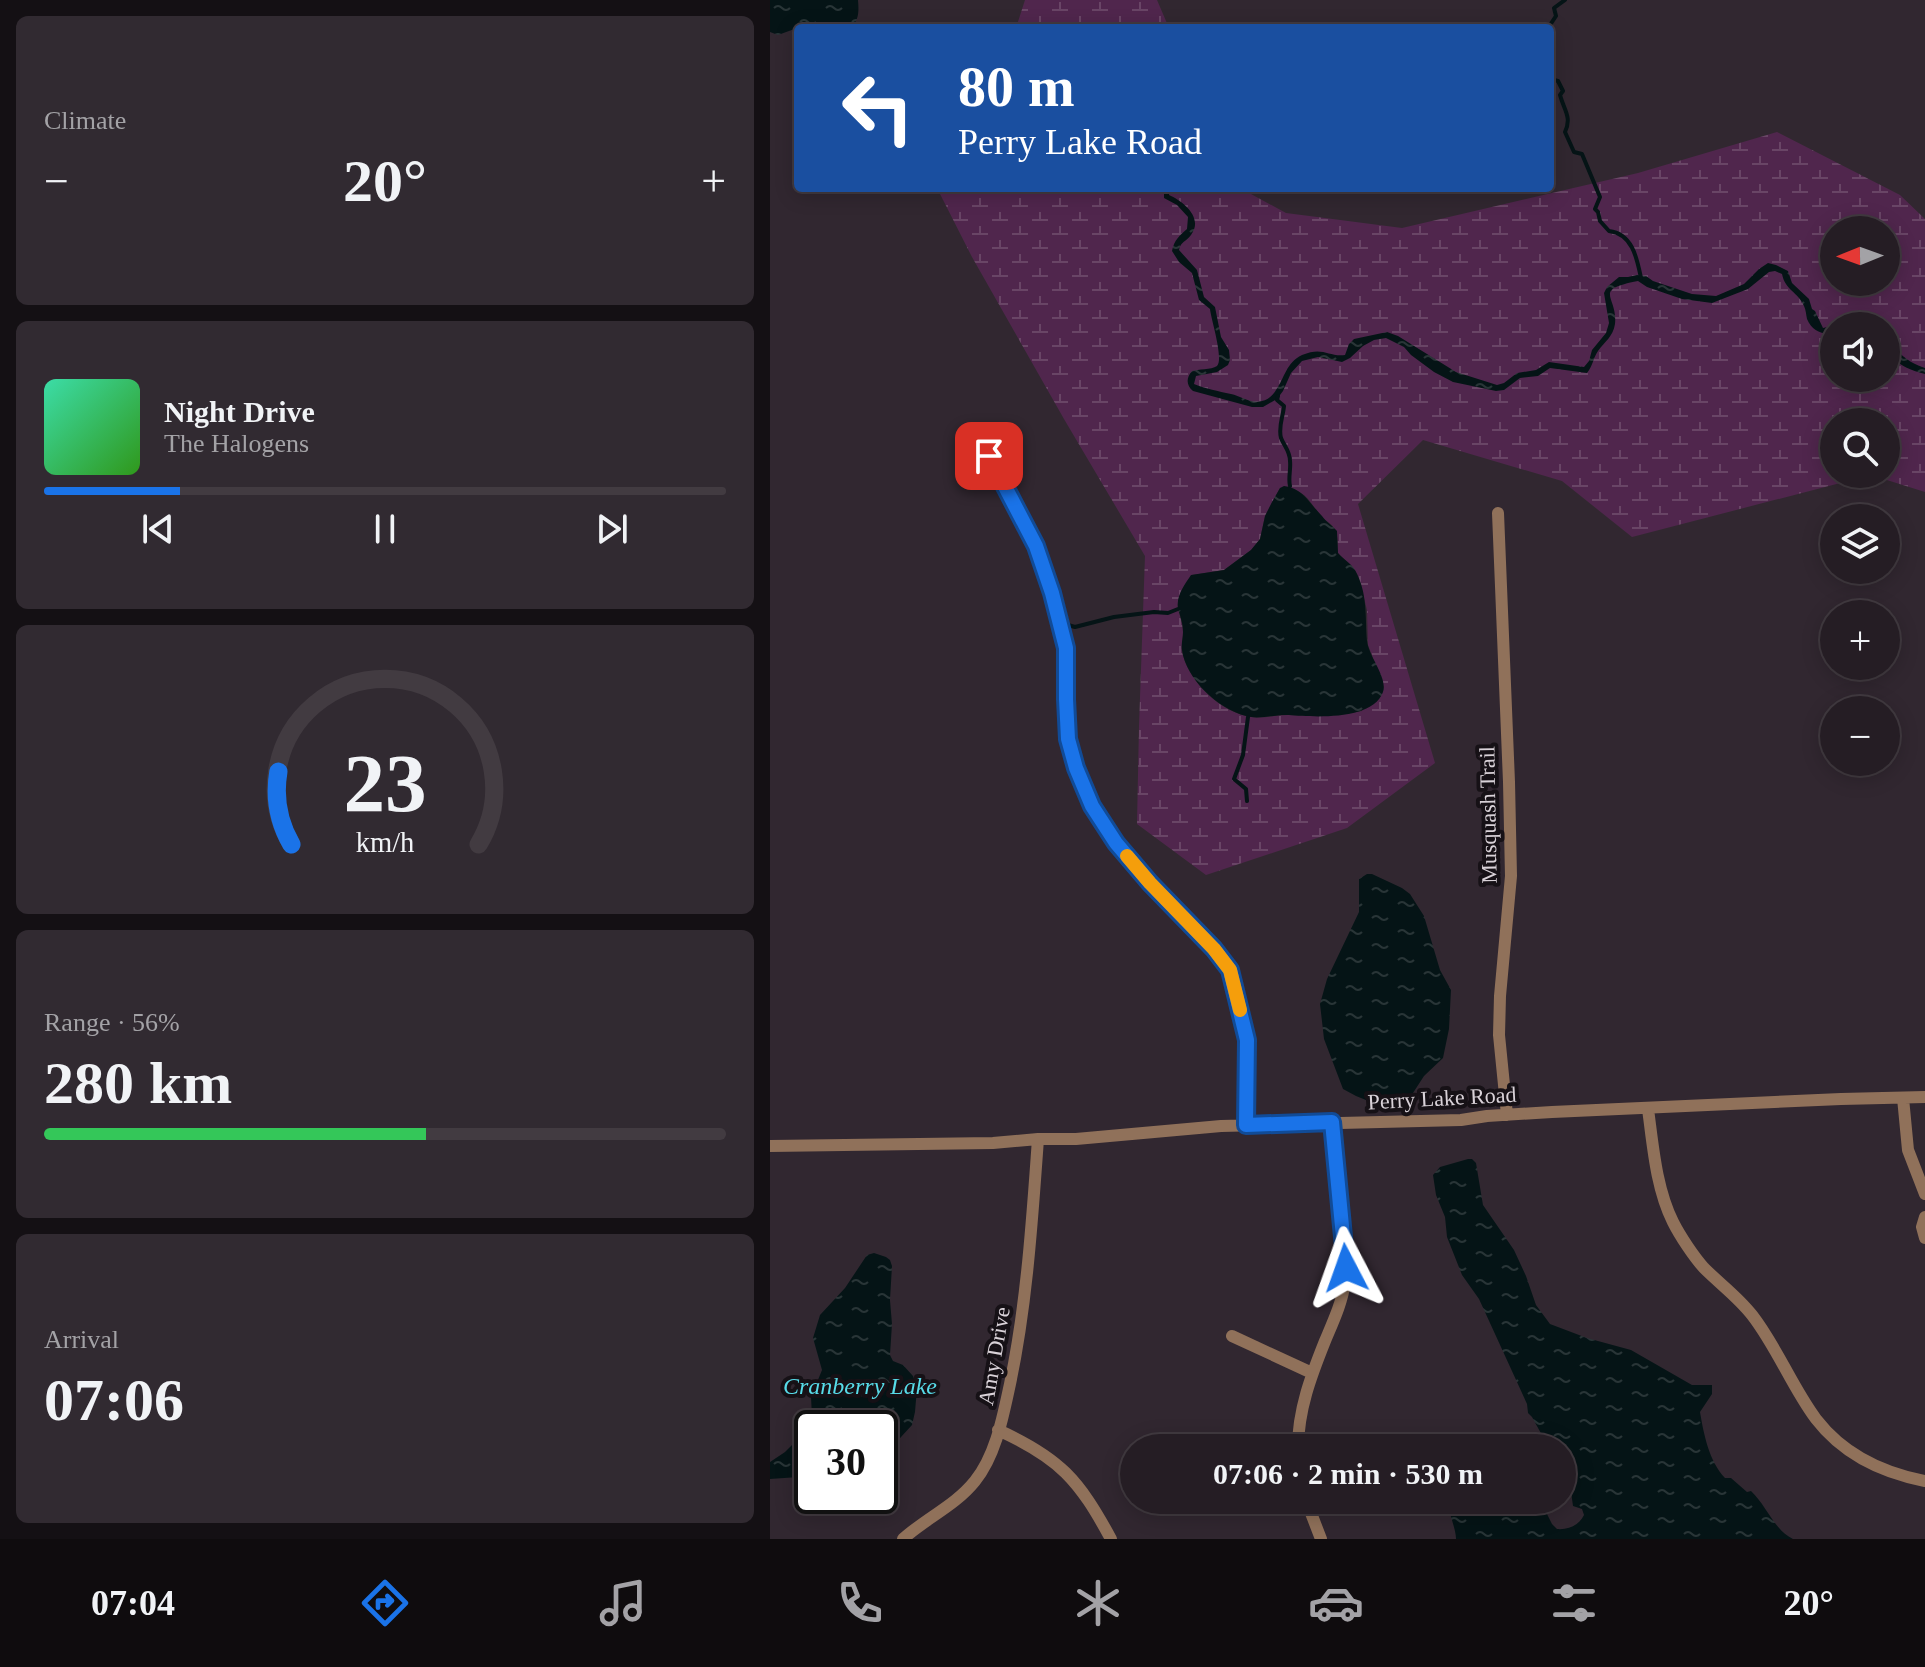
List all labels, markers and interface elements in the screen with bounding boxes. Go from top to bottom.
icon: left [826,56,930,160]
text: 80 m [958,56,1075,118]
text: Climate [44,106,126,135]
text: Perry Lake Road [958,122,1202,162]
text: 20° [343,148,427,214]
text: − [44,157,69,206]
text: + [701,157,726,206]
north arrow [1820,216,1900,296]
map controls [1820,216,1900,776]
button: sound [1820,312,1900,392]
text: Night Drive [164,395,315,428]
button: search [1820,408,1900,488]
pin [955,422,1023,490]
text: The Halogens [164,429,309,458]
icon: arrive [967,434,1011,478]
button: layers [1820,504,1900,584]
icon: previous [136,507,180,551]
icon: pause [363,507,407,551]
icon: next [590,507,634,551]
button: + [1820,600,1900,680]
button: − [1820,696,1900,776]
text: 23 [343,737,427,829]
street label: Musquash Trail [1474,746,1502,884]
text: km/h [356,828,414,859]
text: Range · 56% [44,1008,180,1037]
text: 280 km [44,1050,232,1116]
street label: Perry Lake Road [1367,1082,1517,1114]
position arrow [1304,1226,1388,1310]
street label: Amy Drive [973,1305,1015,1407]
text: Arrival [44,1325,119,1354]
text: 07:06 [44,1367,184,1433]
water label: Cranberry Lake [783,1373,937,1399]
speed limit sign: 30 [794,1410,898,1514]
text: 07:06 · 2 min · 530 m [1213,1457,1483,1490]
icon: directions [357,1575,413,1631]
icon: music [595,1575,651,1631]
icon: phone [832,1575,888,1631]
icon: climate [1070,1575,1126,1631]
icon: car [1308,1575,1364,1631]
icon: filters [1546,1575,1602,1631]
text: 07:04 [91,1583,175,1623]
text: 20° [1784,1583,1834,1623]

